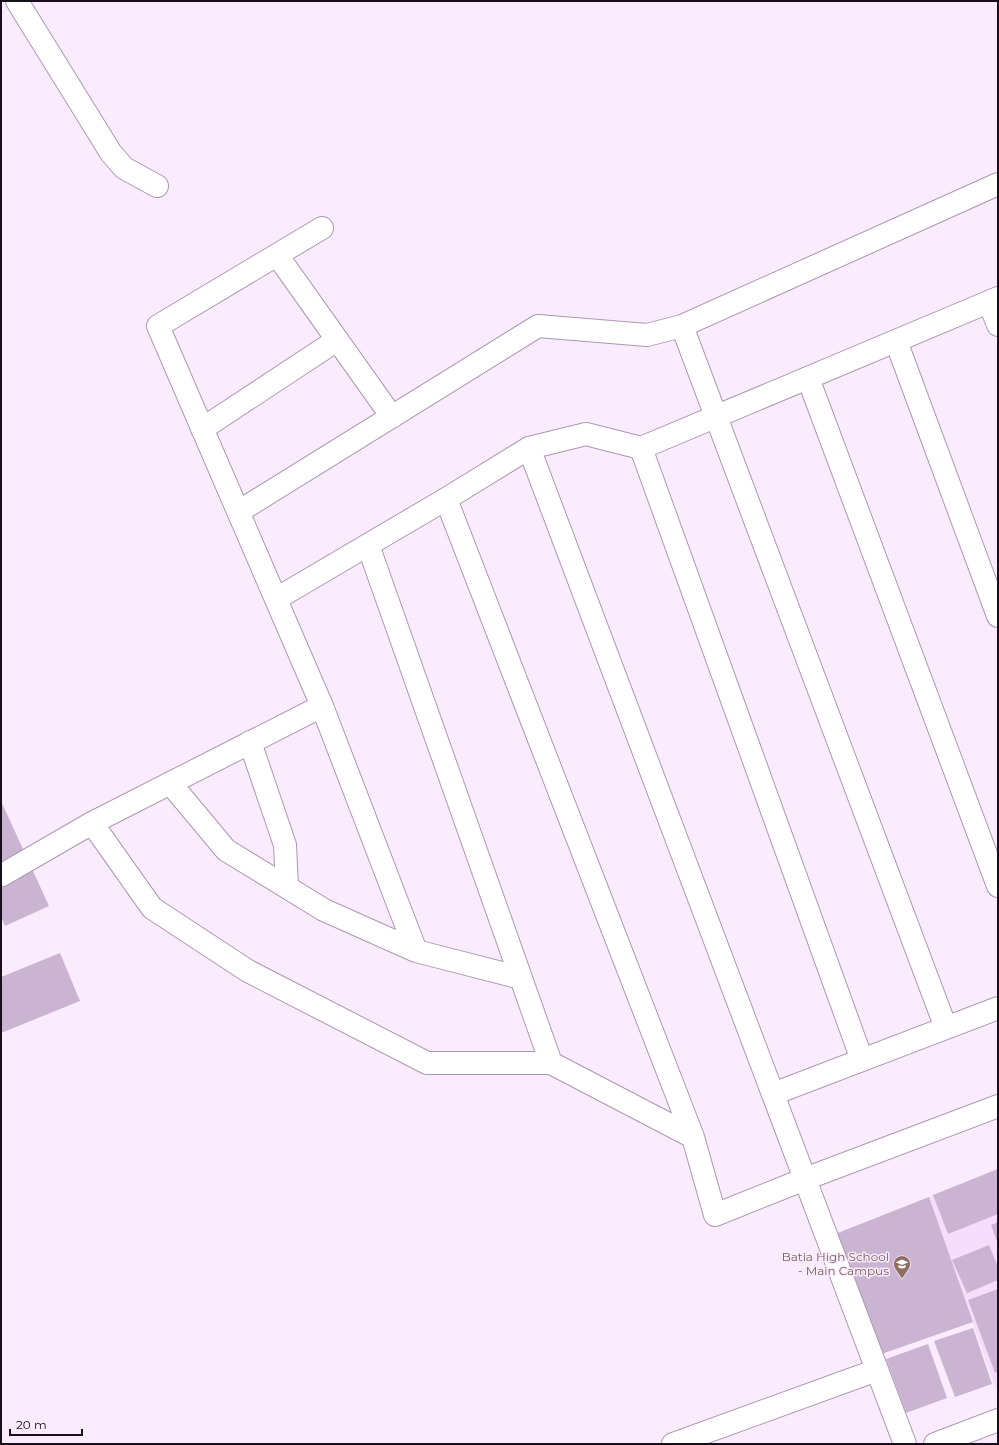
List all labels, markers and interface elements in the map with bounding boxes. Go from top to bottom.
place label: Batia High School - Main Campus [782,1249,889,1278]
school or university icon: Batia High School - Main Campus [892,1254,912,1279]
scale bar [10,1411,82,1437]
text: 20 m [16,1417,47,1432]

